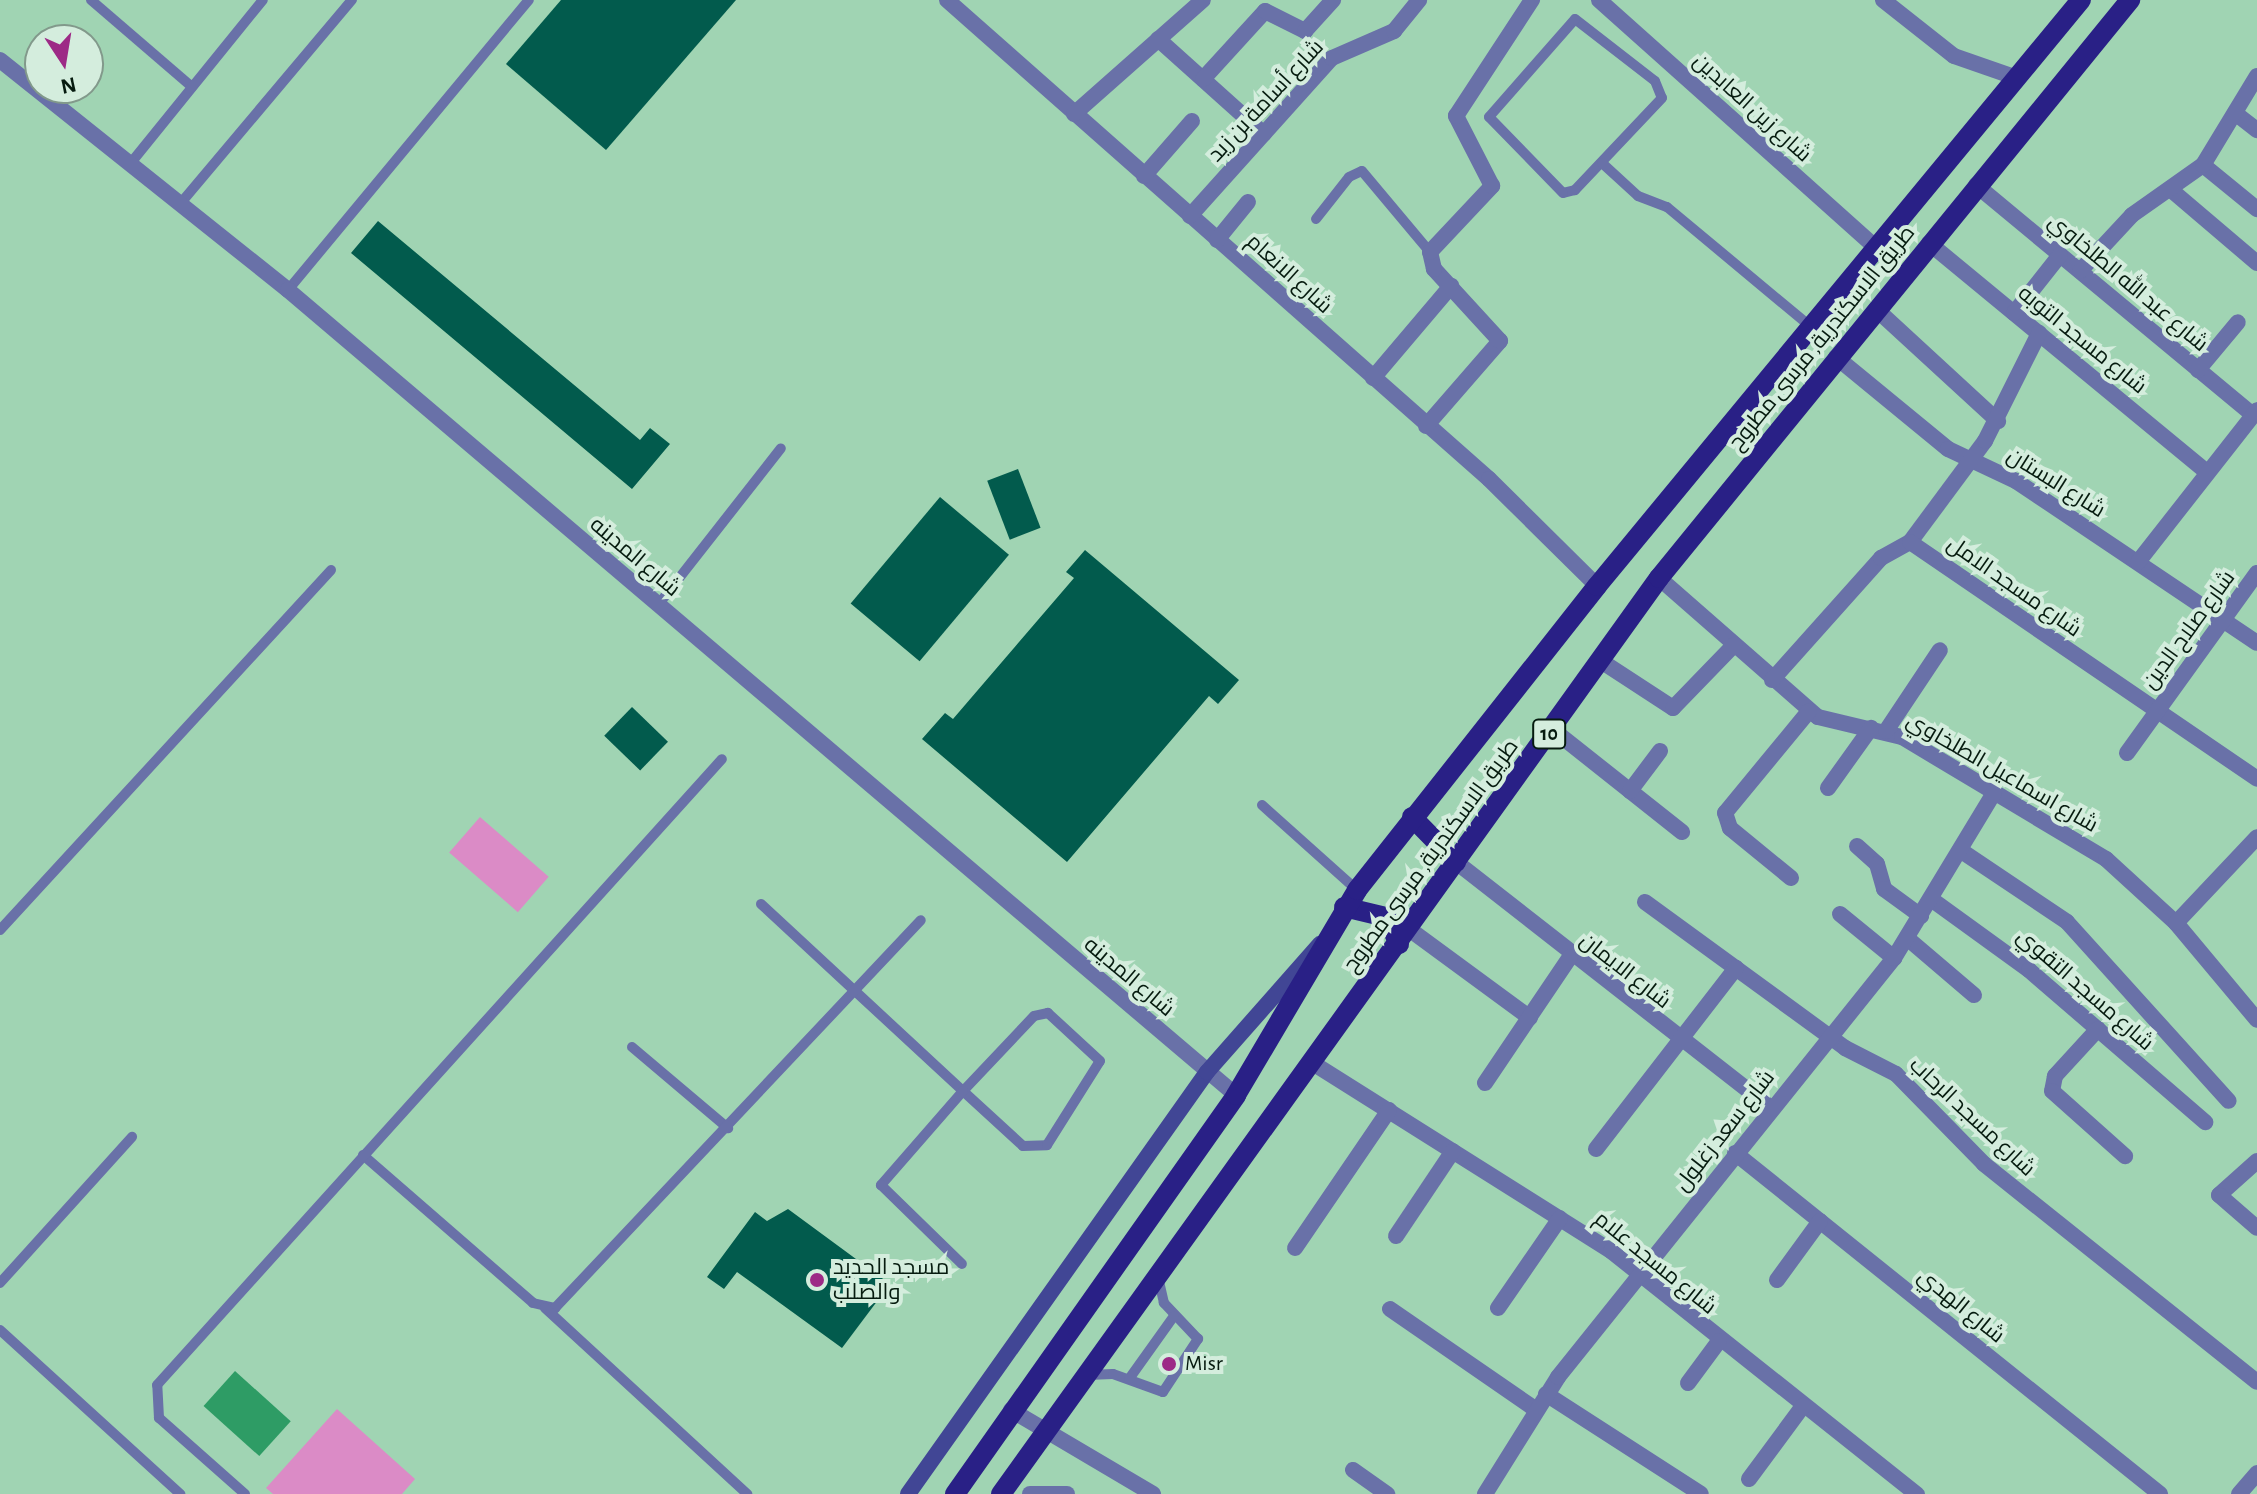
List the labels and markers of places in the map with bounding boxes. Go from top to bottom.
place label: مسجد الحديد والصلب [833,1254,949,1306]
marker: مسجد الحديد والصلب [808,1271,826,1289]
place label: Misr [1185,1351,1223,1377]
marker: Misr [1160,1355,1178,1373]

